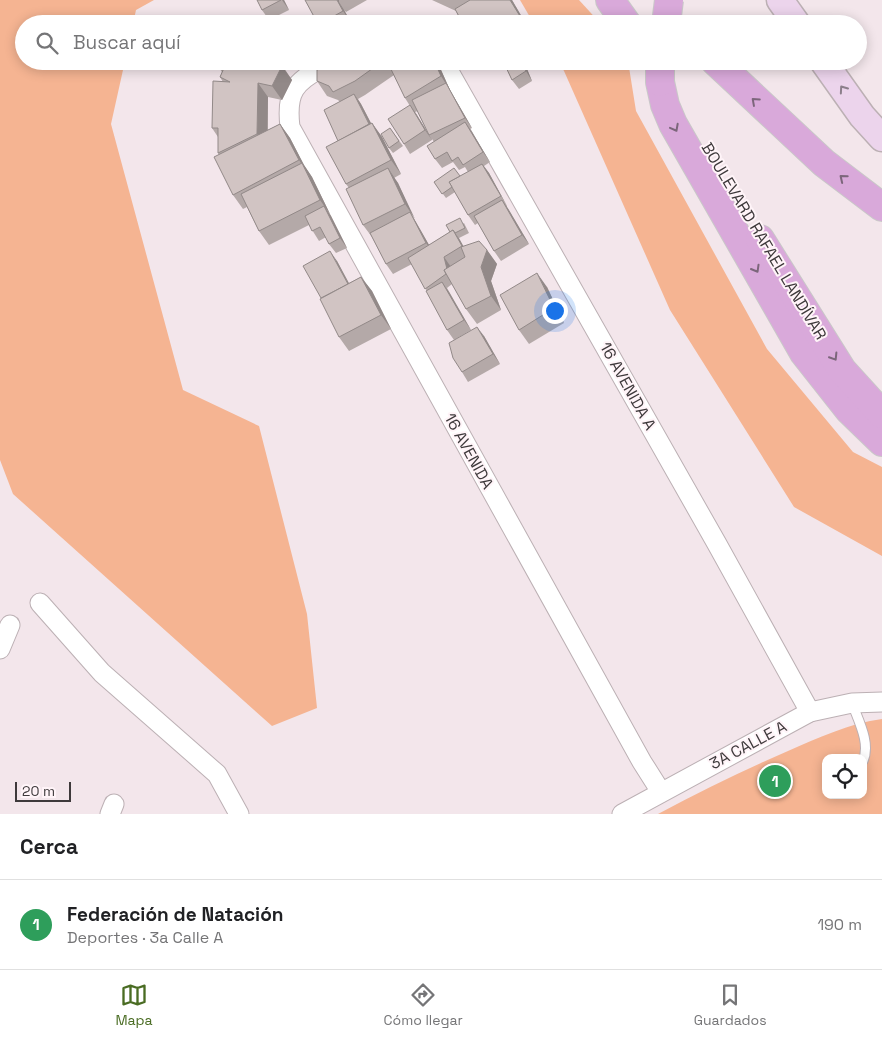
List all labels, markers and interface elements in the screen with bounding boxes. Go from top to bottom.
search box [15,15,867,70]
icon: search [33,29,61,57]
text: Buscar aquí [73,30,181,55]
one-way arrow [840,85,849,94]
one-way arrow [752,98,761,107]
one-way arrow [669,123,679,132]
street label: BOULEVARD RAFAEL LANDÍVAR [697,139,831,343]
one-way arrow [840,175,849,183]
one-way arrow [750,264,760,273]
your location [542,298,568,324]
street label: 16 AVENIDA A [595,338,661,434]
one-way arrow [828,352,838,361]
street label: 16 AVENIDA [440,409,498,493]
street label: 3A CALLE A [706,716,790,774]
map controls [822,754,867,799]
button: locate [822,754,867,799]
pin: 1 [759,762,791,800]
scale bar [15,779,71,802]
text: 20 m [22,782,55,800]
text: Cerca [20,833,78,860]
text: Federación de Natación [67,902,283,927]
text: 1 [32,914,40,935]
text: 190 m [817,914,862,935]
text: Deportes · 3a Calle A [67,927,223,948]
tab: Mapa [115,981,153,1029]
tab: Cómo llegar [384,981,463,1029]
tab: Guardados [694,981,767,1029]

